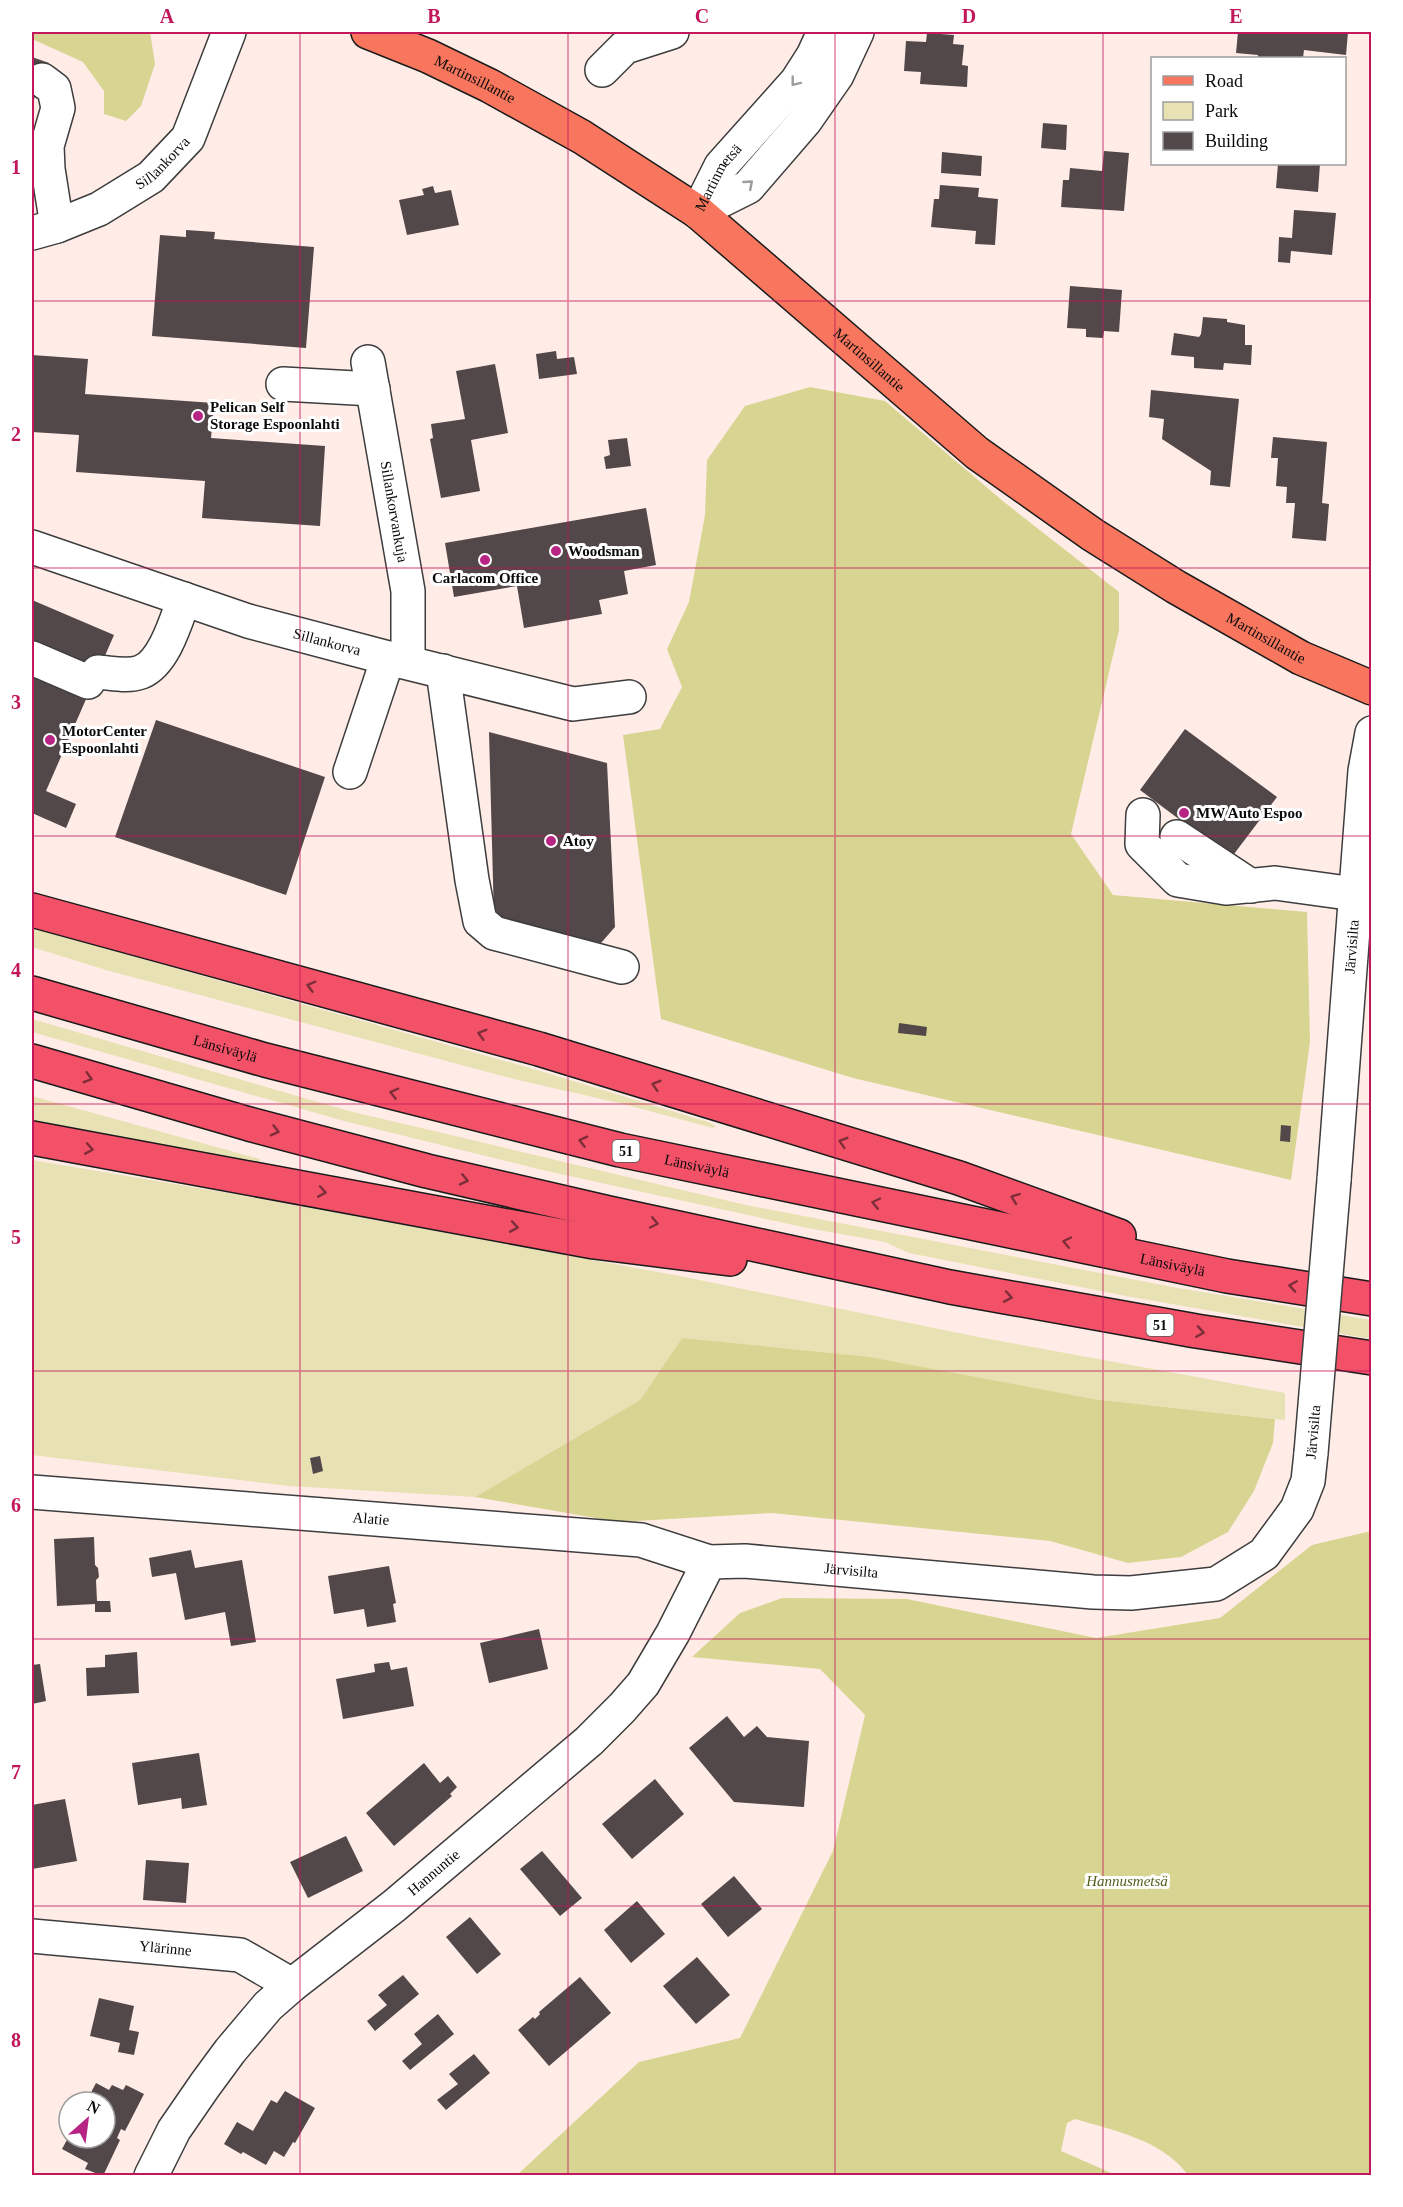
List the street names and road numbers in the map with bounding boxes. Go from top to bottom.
street label: Martinsillantie [432,52,518,107]
street label: Sillankorva [132,133,193,193]
street label: Martinmetsä [692,141,745,214]
street label: Martinsillantie [830,325,908,395]
street label: Sillankorvankuja [377,460,411,564]
street label: Martinsillantie [1224,609,1308,667]
street label: Sillankorva [291,625,363,659]
street label: Järvisilta [1342,919,1362,974]
street label: Länsiväylä [191,1032,259,1065]
road number: 51 [612,1140,640,1162]
street label: Länsiväylä [663,1151,731,1181]
street label: Länsiväylä [1139,1250,1207,1279]
road number: 51 [1146,1314,1174,1336]
street label: Järvisilta [1303,1404,1323,1460]
street label: Alatie [352,1509,390,1528]
street label: Järvisilta [823,1560,879,1581]
street label: Hannuntie [405,1846,463,1899]
street label: Ylärinne [139,1938,193,1959]

